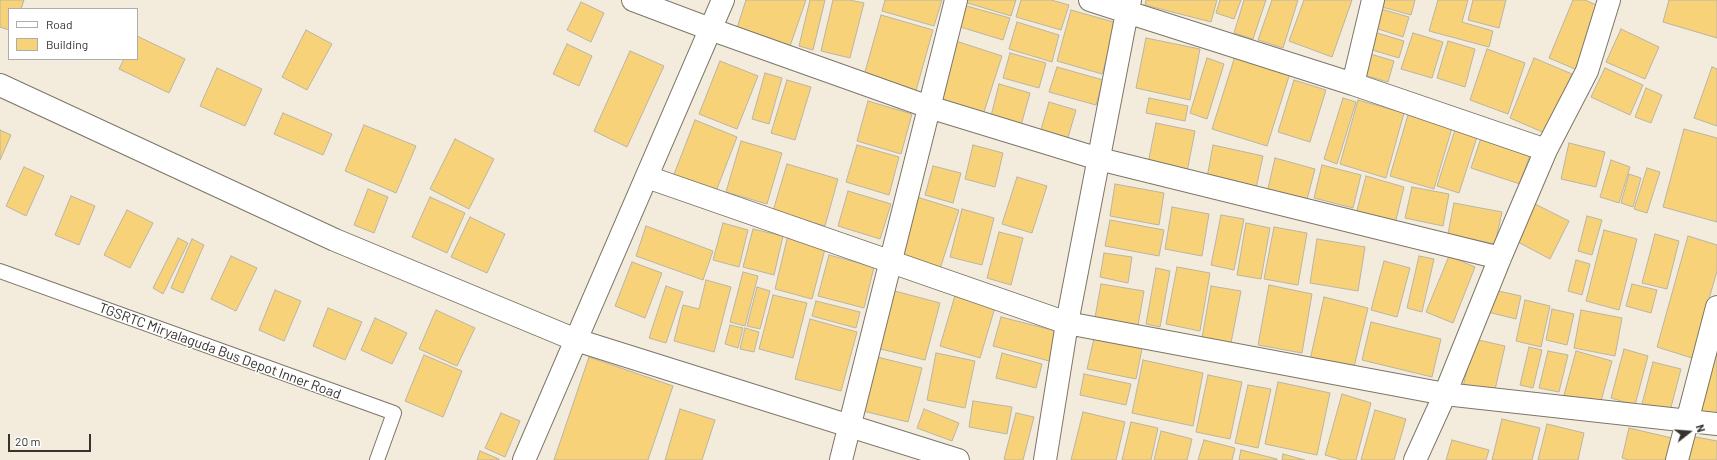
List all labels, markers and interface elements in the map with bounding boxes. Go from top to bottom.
legend [8,8,138,60]
text: Road [46,17,73,31]
text: Building [46,37,88,51]
street label: TGSRTC Miryalaguda Bus Depot Inner Road [97,299,343,403]
north arrow [1669,412,1709,452]
text: N [1694,423,1708,434]
scale bar [10,426,93,452]
text: 20 m [15,434,41,448]

